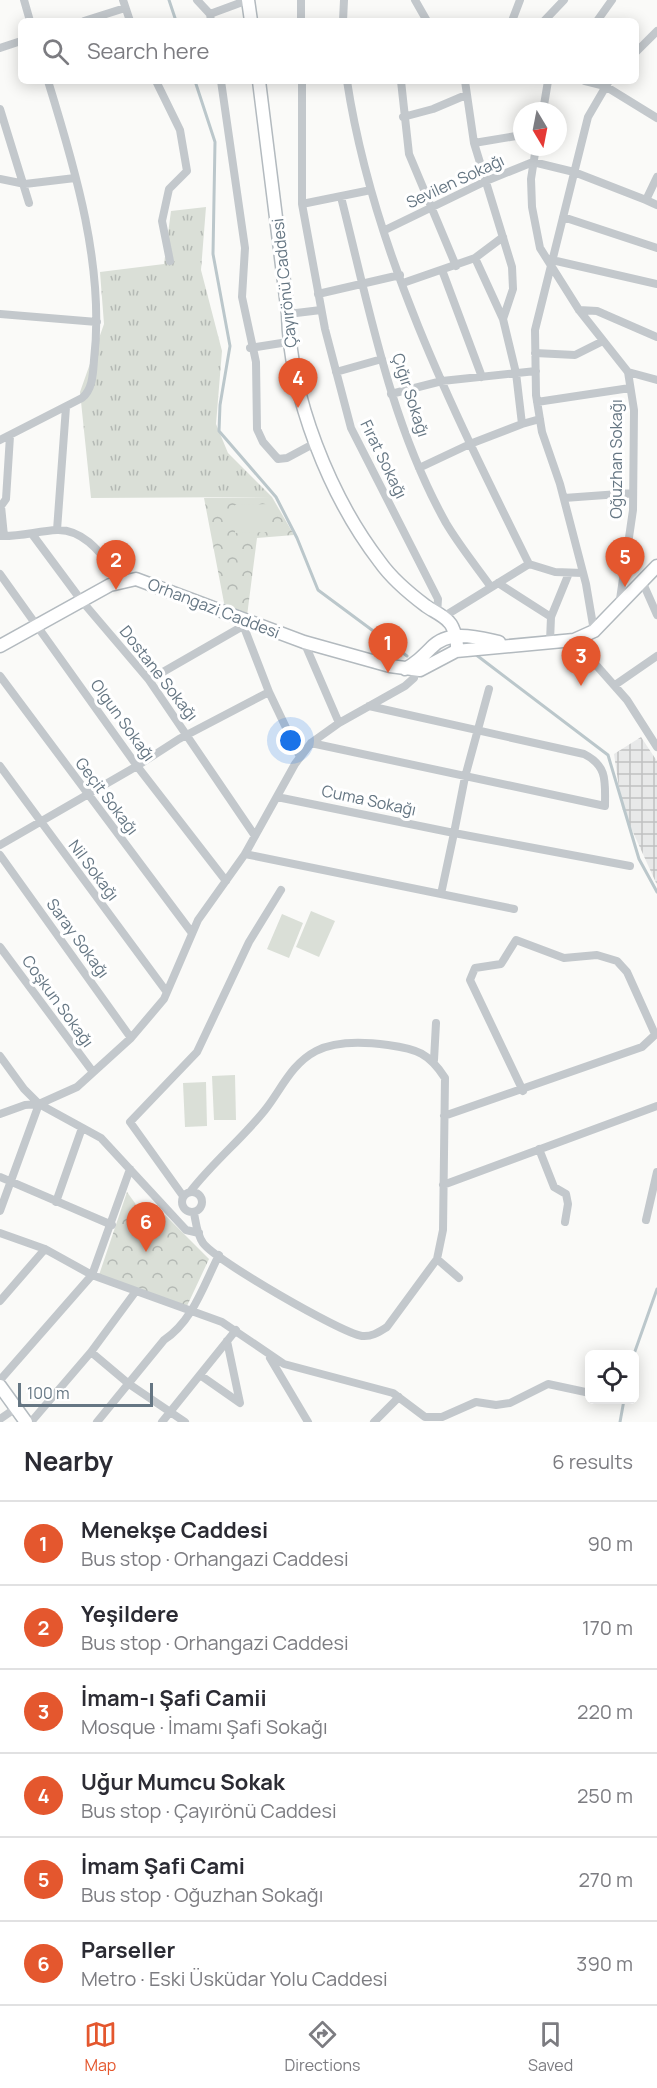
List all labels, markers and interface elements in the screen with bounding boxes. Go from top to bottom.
search box [18,18,639,84]
icon: search [39,35,72,68]
text: Search here [87,36,209,66]
north arrow [513,102,567,156]
street label: Sevilen Sokağı [402,149,508,213]
street label: Çayırönü Caddesi [266,217,302,349]
street label: Çığır Sokağı [387,350,435,440]
pin: 4 [278,358,318,408]
street label: Oğuzhan Sokağı [605,399,627,519]
street label: Fırat Sokağı [355,416,413,502]
pin: 5 [606,538,644,587]
pin: 2 [96,540,136,590]
street label: Orhangazi Caddesi [145,573,283,643]
street label: Dostane Sokağı [115,621,203,725]
pin: 1 [368,624,408,673]
pin: 3 [562,636,600,686]
street label: Olgun Sokağı [86,675,160,765]
your location [276,726,305,755]
street label: Geçit Sokağı [71,753,143,839]
street label: Cuma Sokağı [320,779,418,821]
street label: Nil Sokağı [64,835,124,905]
street label: Saray Sokağı [42,894,114,982]
street label: Coşkun Sokağı [17,951,99,1051]
pin: 6 [126,1202,166,1252]
map controls [585,1350,639,1404]
button: locate [585,1350,639,1404]
scale bar [18,1380,153,1408]
text: 100 m [27,1382,70,1404]
text: Nearby [24,1443,113,1479]
text: 6 results [552,1448,633,1475]
text: Menekşe Caddesi [81,1515,268,1545]
text: 1 [39,1530,48,1557]
text: 90 m [587,1530,633,1557]
text: Bus stop · Orhangazi Caddesi [81,1545,349,1572]
text: Yeşildere [81,1599,179,1629]
text: 2 [38,1614,49,1641]
text: 170 m [582,1614,633,1641]
text: Bus stop · Orhangazi Caddesi [81,1629,349,1656]
text: İmam-ı Şafi Camii [81,1683,267,1713]
text: 3 [38,1698,49,1725]
text: 220 m [577,1698,633,1725]
text: Mosque · İmamı Şafi Sokağı [81,1713,328,1740]
text: Uğur Mumcu Sokak [81,1767,285,1797]
text: 4 [37,1782,50,1809]
text: 250 m [577,1782,633,1809]
text: Bus stop · Çayırönü Caddesi [81,1797,337,1824]
text: İmam Şafi Cami [81,1851,245,1881]
text: 5 [38,1866,49,1893]
text: 270 m [578,1866,633,1893]
text: Bus stop · Oğuzhan Sokağı [81,1881,323,1908]
text: Parseller [81,1935,175,1965]
text: 6 [37,1950,50,1977]
text: 390 m [576,1950,633,1977]
text: Metro · Eski Üsküdar Yolu Caddesi [81,1965,388,1992]
tab: Map [84,2018,117,2076]
tab: Directions [285,2018,360,2076]
tab: Saved [528,2018,573,2076]

